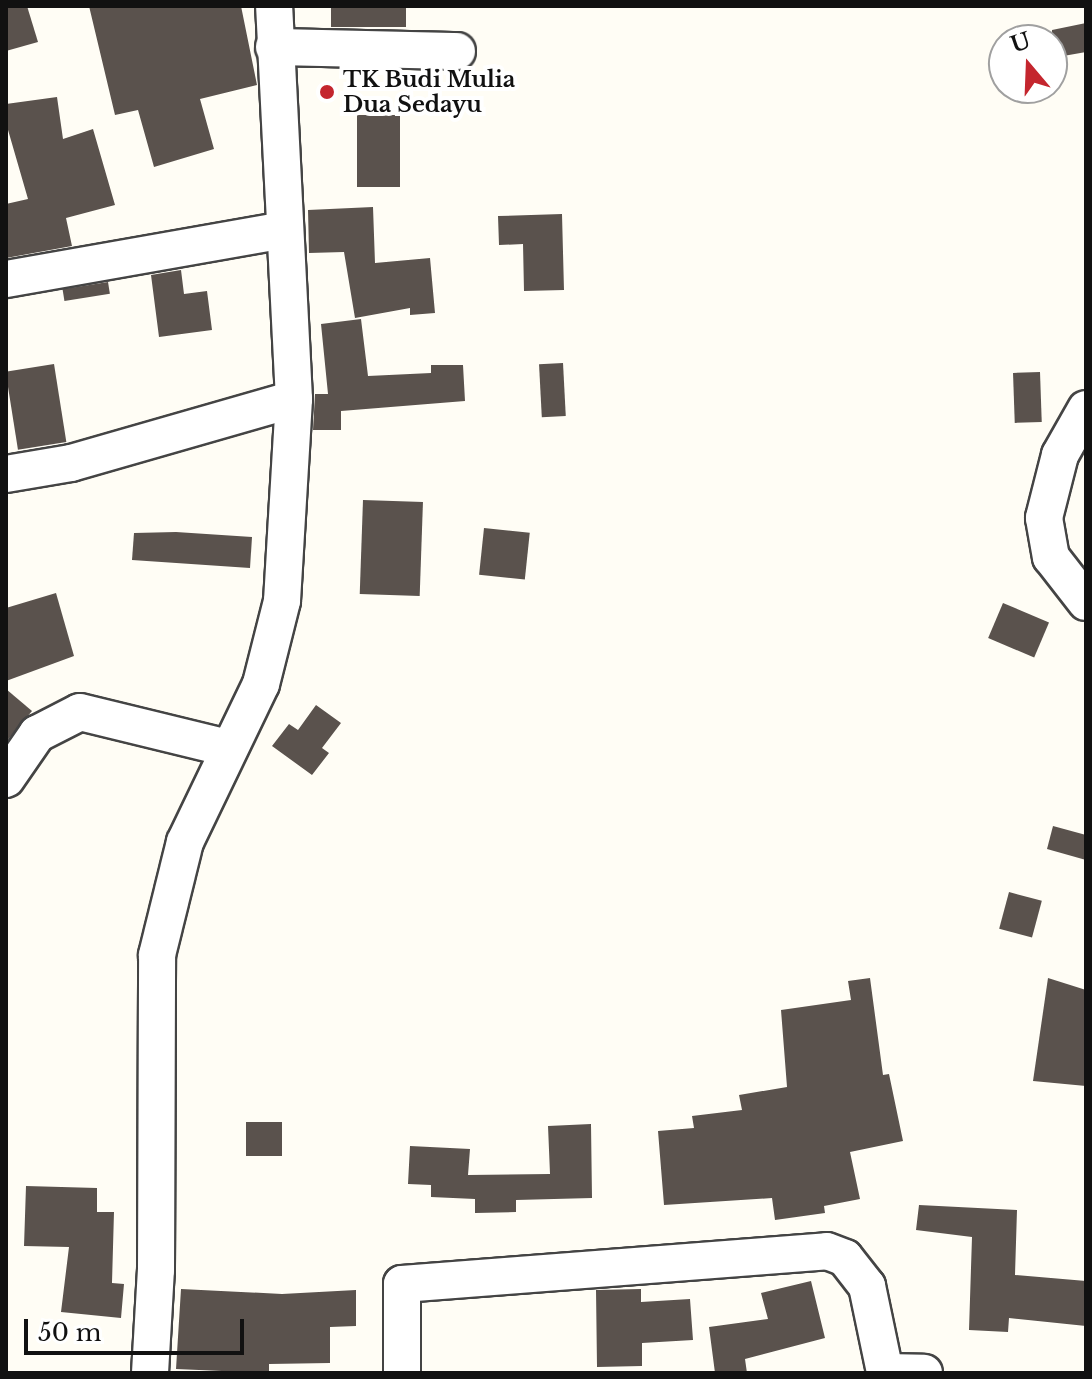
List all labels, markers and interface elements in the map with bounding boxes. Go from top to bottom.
north arrow [988,24,1068,104]
text: U [1007,27,1034,59]
place label: TK Budi Mulia Dua Sedayu [343,66,516,118]
marker: TK Budi Mulia Dua Sedayu [318,83,336,101]
scale bar [28,1303,248,1353]
text: 50 m [38,1318,101,1347]

